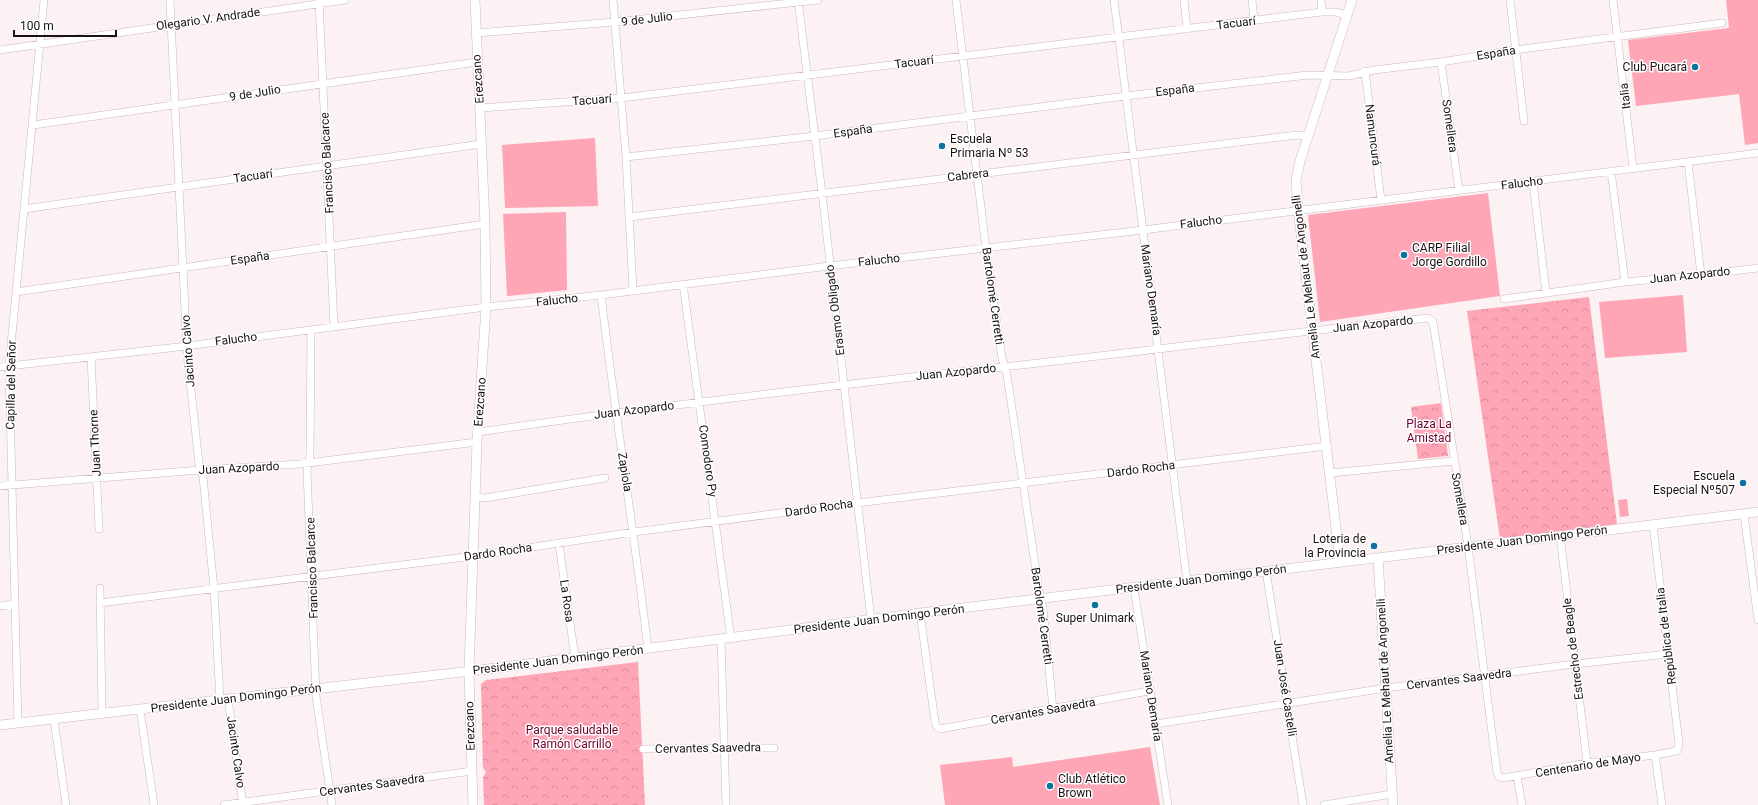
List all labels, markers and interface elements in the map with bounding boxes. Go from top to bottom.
street label: Olegario V. Andrade [155,5,261,33]
street label: 9 de Julio [620,9,674,29]
scale bar [14,12,116,38]
street label: Tacuarí [1216,14,1257,32]
text: 100 m [20,19,54,33]
street label: España [1475,43,1517,63]
street label: Tacuarí [894,53,935,71]
street label: Erezcano [469,54,487,104]
place label: Club Pucará [1623,60,1687,74]
marker: Club Pucará [1690,62,1700,72]
street label: España [1155,81,1195,99]
street label: 9 de Julio [228,82,282,104]
street label: Italia [1616,82,1634,110]
street label: Tacuarí [572,92,613,108]
street label: Somellera [1439,99,1461,153]
street label: Namuncurá [1362,103,1384,167]
street label: Francisco Balcarce [317,112,337,214]
street label: España [832,121,874,141]
place label: Escuela Primaria Nº 53 [950,132,1029,160]
marker: Escuela Primaria Nº 53 [937,141,947,151]
street label: Tacuarí [232,166,275,186]
street label: Cabrera [946,166,990,184]
street label: Falucho [1500,173,1544,193]
street label: Amelia Le Mehaut de Angonelli [1289,194,1323,360]
street label: Falucho [1179,212,1223,232]
place label: CARP Filial Jorge Gordillo [1412,241,1487,269]
street label: Mariano Demaría [1138,244,1164,336]
street label: Bartolomé Cerretti [979,247,1007,346]
street label: España [229,248,271,268]
marker: CARP Filial Jorge Gordillo [1399,250,1409,260]
street label: Falucho [857,251,901,269]
street label: Erasmo Obligado [822,264,848,356]
street label: Juan Azopardo [1649,264,1731,286]
street label: Falucho [535,291,579,309]
street label: Juan Azopardo [1332,313,1414,335]
street label: Jacinto Calvo [178,314,198,388]
street label: Falucho [214,329,258,349]
street label: Capilla del Señor [3,340,19,430]
street label: Juan Azopardo [915,361,997,383]
street label: Erezcano [471,377,489,427]
street label: Juan Azopardo [593,398,675,422]
street label: Juan Thorne [86,409,104,477]
park label: Plaza La Amistad [1406,417,1452,445]
street label: Comodoro Py [696,424,720,498]
street label: Zapiola [615,451,635,493]
street label: Dardo Rocha [1106,458,1176,480]
street label: Juan Azopardo [198,459,280,477]
place label: Escuela Especial Nº507 [1653,469,1735,497]
street label: Somellera [1448,471,1472,527]
marker: Escuela Especial Nº507 [1738,478,1748,488]
street label: Dardo Rocha [784,496,854,520]
street label: Francisco Balcarce [303,517,321,619]
street label: Presidente Juan Domingo Perón [1436,523,1608,557]
place label: Loteria de la Provincia [1304,532,1366,560]
street label: Dardo Rocha [463,540,533,564]
marker: Loteria de la Provincia [1369,541,1379,551]
street label: Presidente Juan Domingo Perón [1115,562,1287,596]
street label: Bartolomé Cerretti [1028,567,1056,666]
street label: La Rosa [557,579,577,623]
street label: República de Italia [1653,587,1679,685]
street label: Estrecho de Beagle [1560,597,1586,701]
street label: Amelia Le Mehaut de Angonelli [1374,598,1396,764]
marker: Super Unimark [1090,600,1100,610]
street label: Presidente Juan Domingo Perón [793,602,965,636]
place label: Super Unimark [1056,611,1135,625]
street label: Juan José Castelli [1270,639,1300,738]
street label: Presidente Juan Domingo Perón [472,643,644,677]
street label: Mariano Demaría [1137,650,1165,742]
street label: Cervantes Saavedra [1406,666,1512,692]
street label: Presidente Juan Domingo Perón [150,681,322,715]
street label: Cervantes Saavedra [990,695,1096,727]
street label: Erezcano [462,701,478,751]
street label: Jacinto Calvo [224,715,248,789]
park label: Parque saludable Ramón Carrillo [526,723,618,751]
street label: Cervantes Saavedra [655,740,761,756]
street label: Centenario de Mayo [1534,750,1642,780]
street label: Cervantes Saavedra [319,771,425,799]
place label: Club Atlético Brown [1058,772,1126,800]
marker: Club Atlético Brown [1045,781,1055,791]

